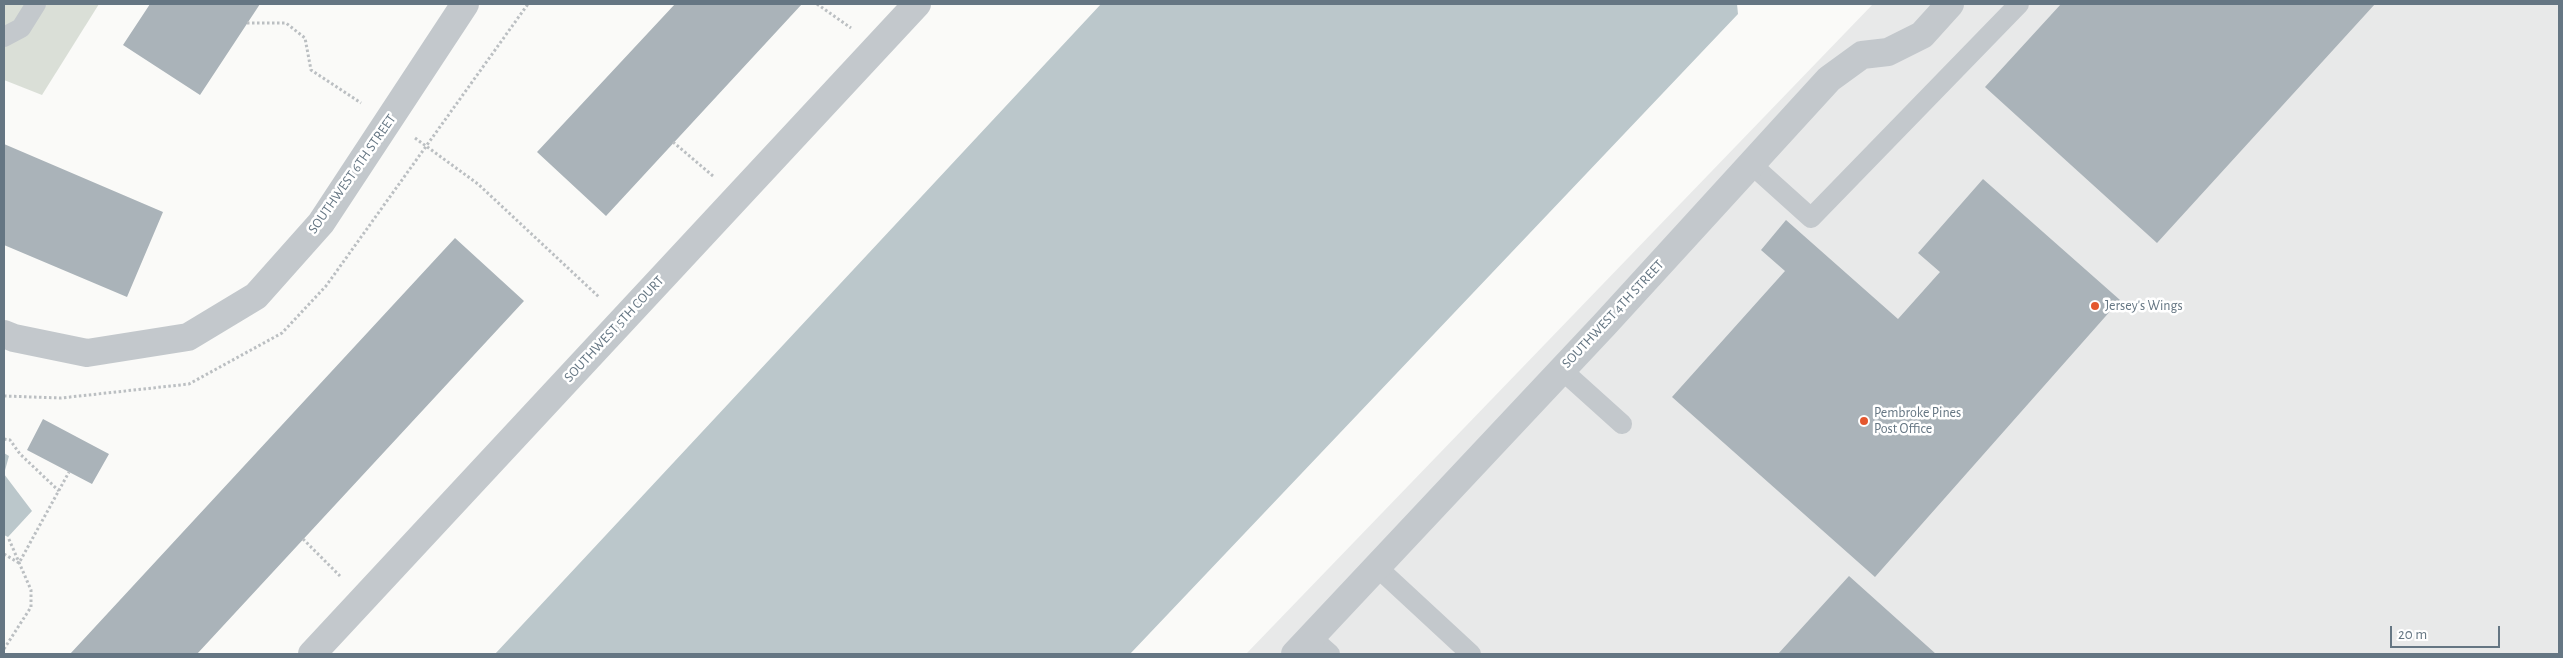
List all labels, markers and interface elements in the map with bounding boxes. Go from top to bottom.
street label: SOUTHWEST 6TH STREET [304,111,400,237]
street label: SOUTHWEST 4TH STREET [1558,256,1668,372]
street label: SOUTHWEST 5TH COURT [560,272,668,386]
place label: Jersey's Wings [2105,298,2183,314]
marker: Jersey's Wings [2089,300,2101,312]
place label: Pembroke Pines Post Office [1874,405,1961,438]
marker: Pembroke Pines Post Office [1858,415,1870,427]
scale bar [2393,616,2503,648]
text: 20 m [2398,627,2427,642]

